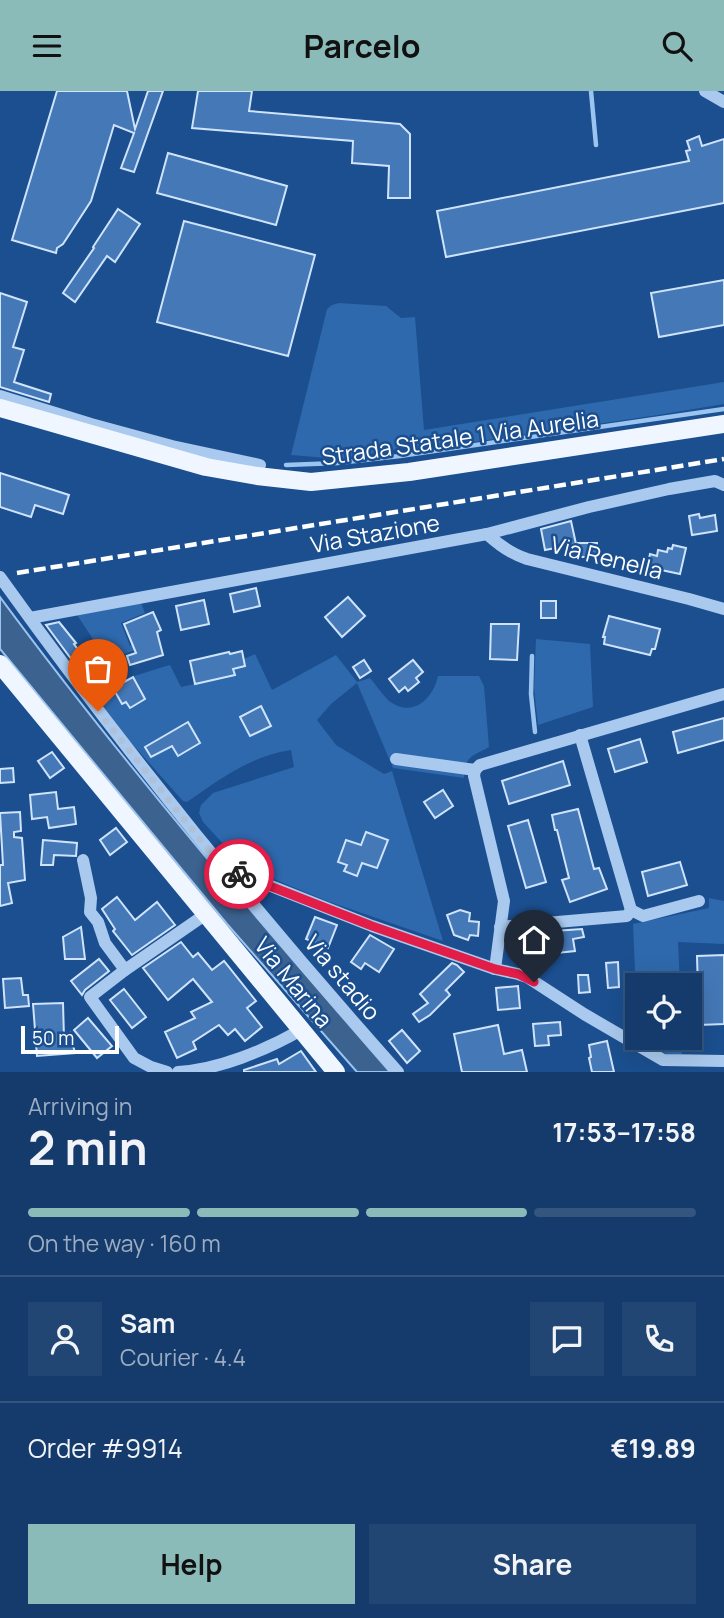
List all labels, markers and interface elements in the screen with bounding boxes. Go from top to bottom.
text: Parcelo [304,24,420,68]
icon: menu [28,27,66,65]
icon: search [658,27,696,65]
street label: Strada Statale 1 Via Aurelia [319,402,601,472]
street label: Via Stazione [308,506,442,560]
street label: Via Renella [548,528,666,586]
pin [68,639,128,711]
icon: bag [79,650,117,688]
courier [204,839,274,909]
icon: bike [220,855,258,893]
pin [504,910,564,982]
icon: home [515,921,553,959]
street label: Via stadio [298,927,388,1027]
street label: Via Marina [247,930,341,1034]
map controls [625,973,702,1050]
button: locate [625,973,702,1050]
scale bar [21,1023,119,1055]
text: 50 m [32,1025,74,1051]
text: Arriving in [28,1090,133,1122]
text: 17:53–17:58 [552,1114,696,1150]
text: 2 min [28,1116,148,1179]
text: On the way · 160 m [28,1227,221,1259]
button: person [28,1302,102,1376]
button: chat [530,1302,604,1376]
button: phone [622,1302,696,1376]
text: Sam [120,1305,175,1341]
text: Courier · 4.4 [120,1341,246,1373]
text: Order #9914 [28,1430,183,1466]
text: €19.89 [611,1430,696,1466]
button: Help [28,1524,355,1604]
button: Share [369,1524,696,1604]

